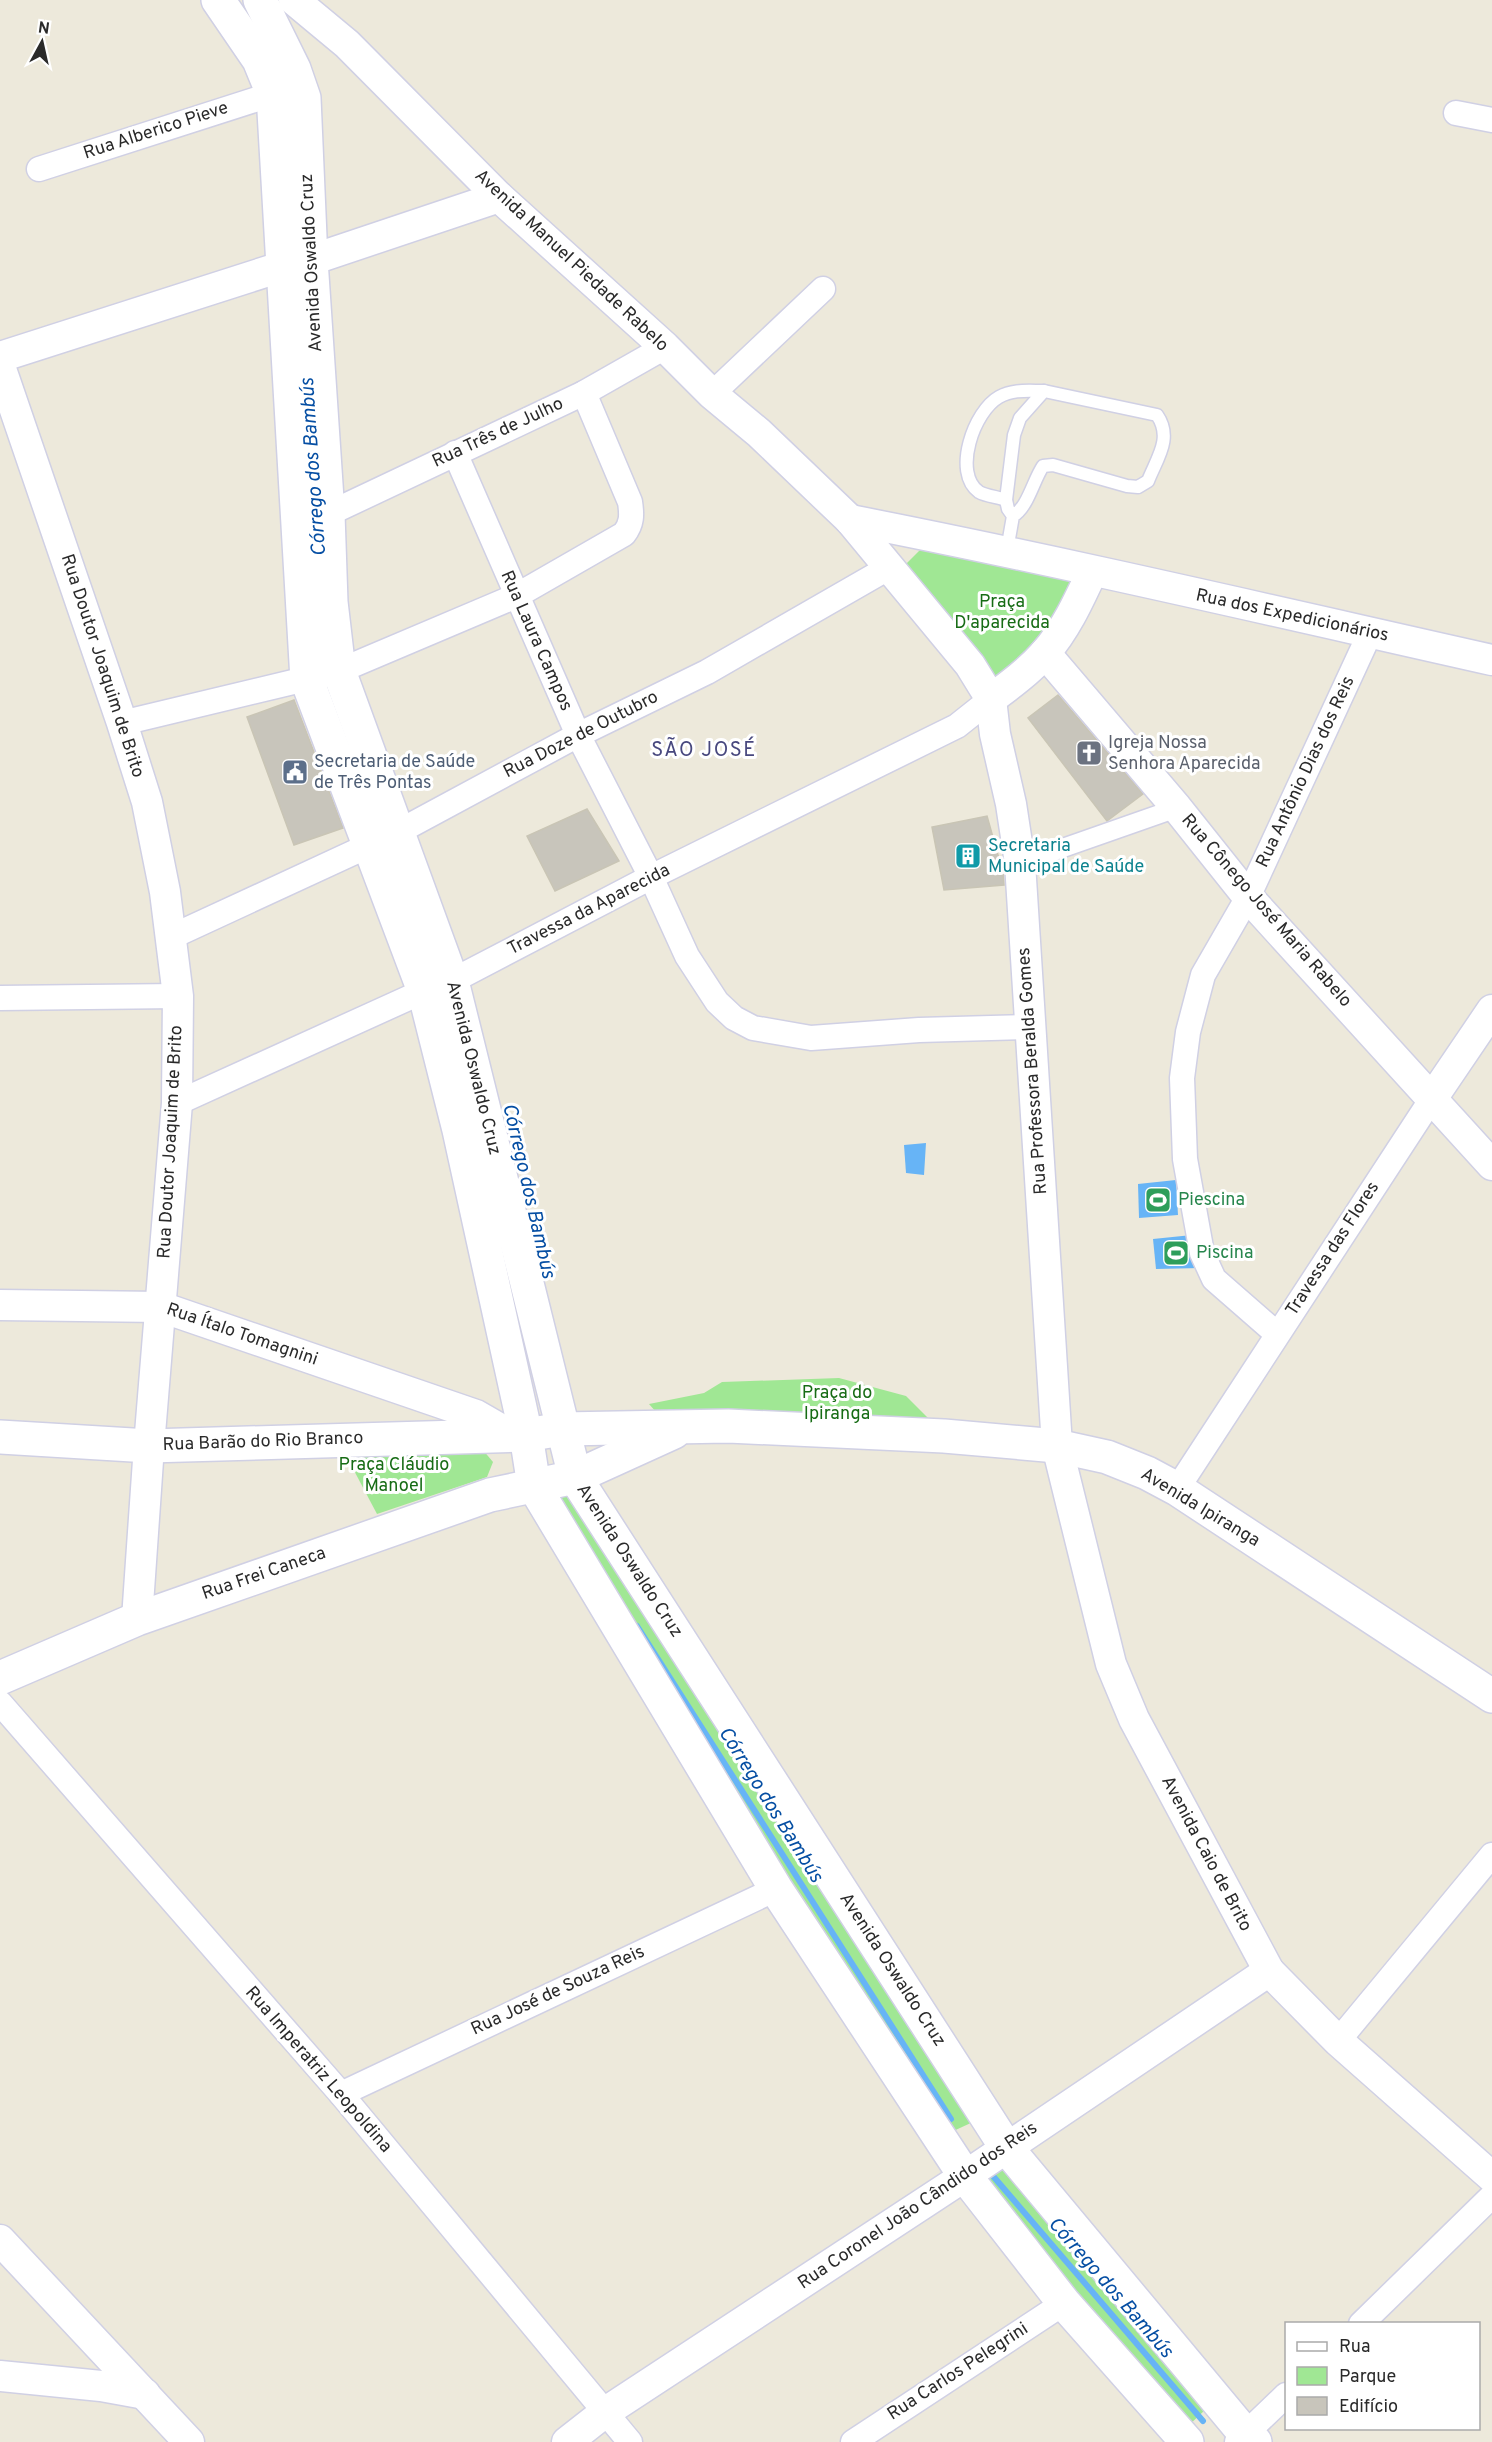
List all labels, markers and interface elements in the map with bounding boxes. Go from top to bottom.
north arrow [12,12,72,72]
text: N [37,18,51,40]
street label: Rua Alberico Pieve [81,97,231,165]
street label: Avenida Manuel Piedade Rabelo [469,165,673,357]
street label: Avenida Oswaldo Cruz [296,173,328,353]
water label: Córrego dos Bambús [295,376,333,557]
street label: Rua Três de Julho [429,392,567,474]
street label: Rua Doutor Joaquim de Brito [55,551,149,781]
street label: Rua Laura Campos [495,567,577,715]
street label: Rua dos Expedicionários [1193,584,1391,648]
park label: Praça D'aparecida [954,591,1050,635]
street label: Rua Antônio Dias dos Reis [1251,673,1361,871]
street label: Rua Doze de Outubro [500,686,662,784]
place label: Igreja Nossa Senhora Aparecida [1108,732,1261,776]
district label: SÃO JOSÉ [651,736,757,764]
church icon: Igreja Nossa Senhora Aparecida [1074,738,1104,768]
place label: Secretaria de Saúde de Três Pontas [314,751,475,795]
public building icon: Secretaria de Saúde de Três Pontas [280,757,310,787]
street label: Rua Cônego José Maria Rabelo [1176,810,1356,1012]
place label: Secretaria Municipal de Saúde [988,835,1144,879]
building icon: Secretaria Municipal de Saúde [953,841,983,871]
street label: Travessa da Aparecida [504,859,674,961]
street label: Rua Professora Beralda Gomes [1013,947,1053,1195]
street label: Avenida Oswaldo Cruz [440,979,506,1157]
street label: Rua Doutor Joaquim de Brito [153,1025,189,1259]
water label: Córrego dos Bambús [495,1101,561,1282]
street label: Travessa das Flores [1281,1177,1385,1321]
sports icon: Piescina [1143,1185,1173,1215]
place label: Piescina [1178,1189,1245,1212]
sports icon: Piscina [1161,1238,1191,1268]
place label: Piscina [1196,1242,1253,1265]
street label: Rua Ítalo Tomagnini [163,1296,321,1372]
park label: Praça do Ipiranga [802,1382,872,1426]
street label: Rua Barão do Rio Branco [162,1427,364,1457]
park label: Praça Cláudio Manoel [339,1454,449,1498]
street label: Avenida Ipiranga [1136,1463,1264,1553]
street label: Avenida Oswaldo Cruz [571,1480,687,1642]
street label: Rua Frei Caneca [199,1542,329,1606]
water label: Córrego dos Bambús [712,1722,829,1889]
street label: Avenida Caio de Brito [1155,1772,1257,1936]
street label: Avenida Oswaldo Cruz [834,1889,950,2051]
street label: Rua José de Souza Reis [467,1941,649,2041]
street label: Rua Imperatriz Leopoldina [239,1982,397,2158]
street label: Rua Coronel João Cândido dos Reis [794,2117,1042,2295]
water label: Córrego dos Bambús [1041,2212,1179,2365]
street label: Rua Carlos Pelegrini [883,2318,1033,2426]
legend [1285,2322,1480,2430]
text: Rua [1339,2336,1370,2359]
text: Parque [1339,2366,1396,2389]
text: Edifício [1339,2396,1398,2419]

